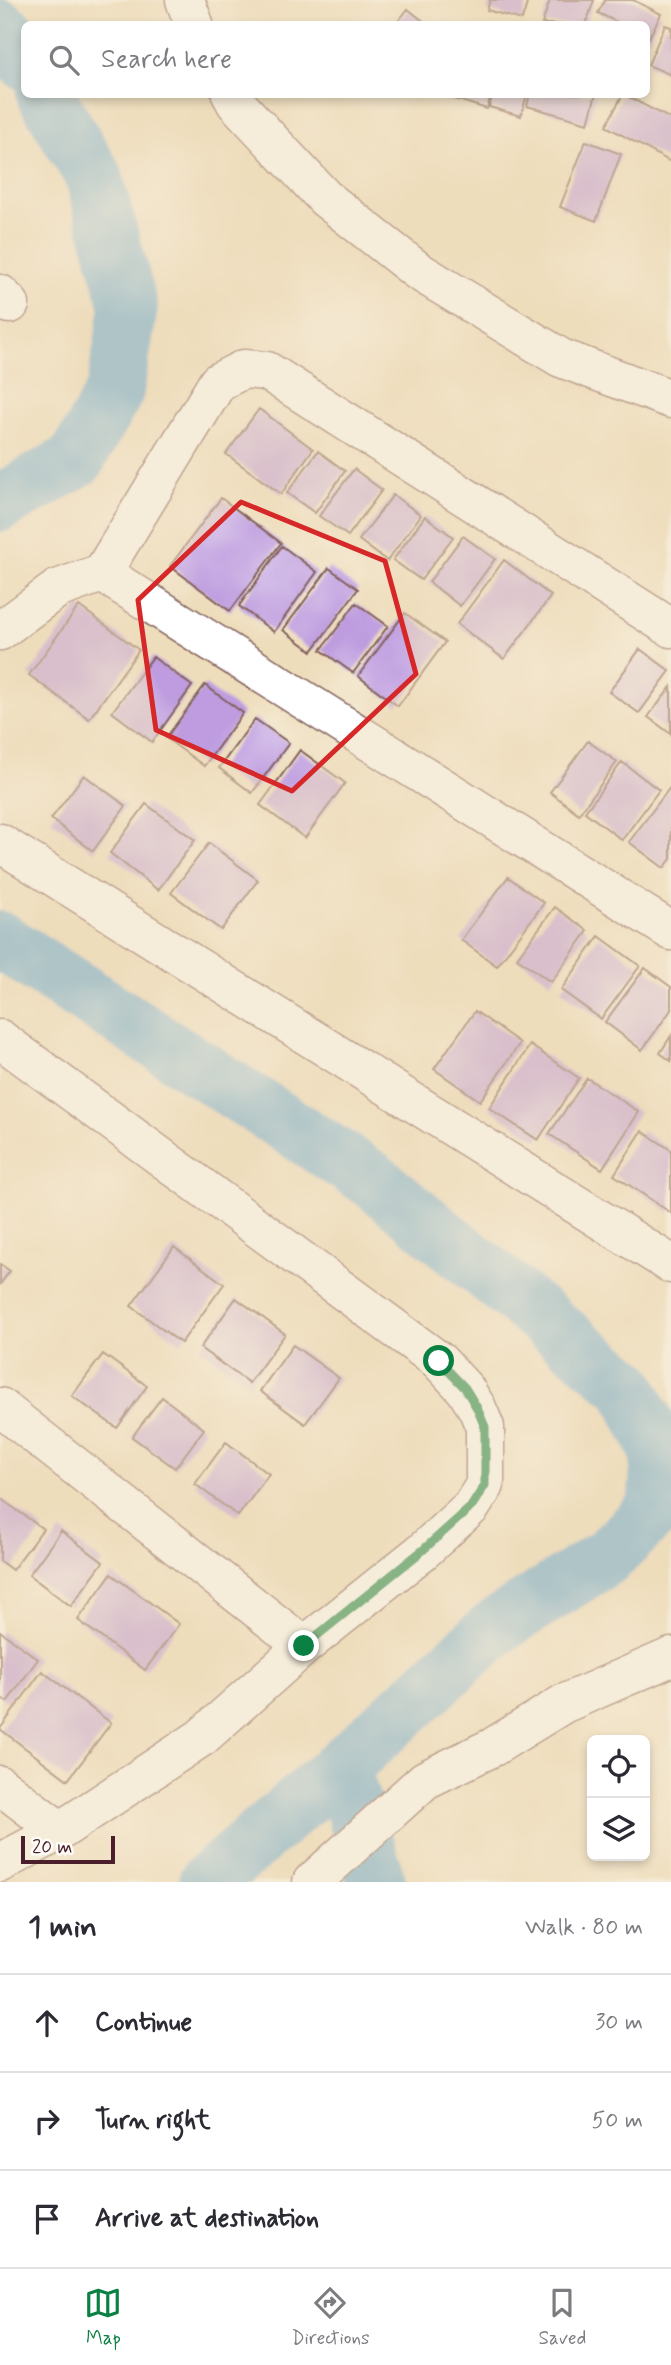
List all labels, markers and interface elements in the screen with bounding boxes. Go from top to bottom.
search box [21,21,650,98]
icon: search [45,41,83,79]
text: Search here [101,43,232,77]
route start [423,1345,454,1376]
route end [288,1630,319,1661]
map controls [587,1735,650,1861]
button: locate [587,1735,650,1798]
button: layers [587,1798,650,1861]
scale bar [21,1833,116,1865]
text: 20 m [32,1835,72,1860]
text: 1 min [28,1908,97,1947]
text: Walk · 80 m [525,1913,643,1943]
icon: ahead [28,2004,66,2042]
text: Continue [95,2006,192,2040]
text: 30 m [595,2008,643,2038]
icon: right [28,2102,66,2140]
text: Turn right [95,2104,211,2138]
text: 50 m [592,2106,643,2136]
icon: arrive [28,2200,66,2238]
text: Arrive at destination [95,2202,319,2236]
tab: Map [84,2284,122,2351]
tab: Directions [291,2284,370,2351]
tab: Saved [538,2284,586,2351]

